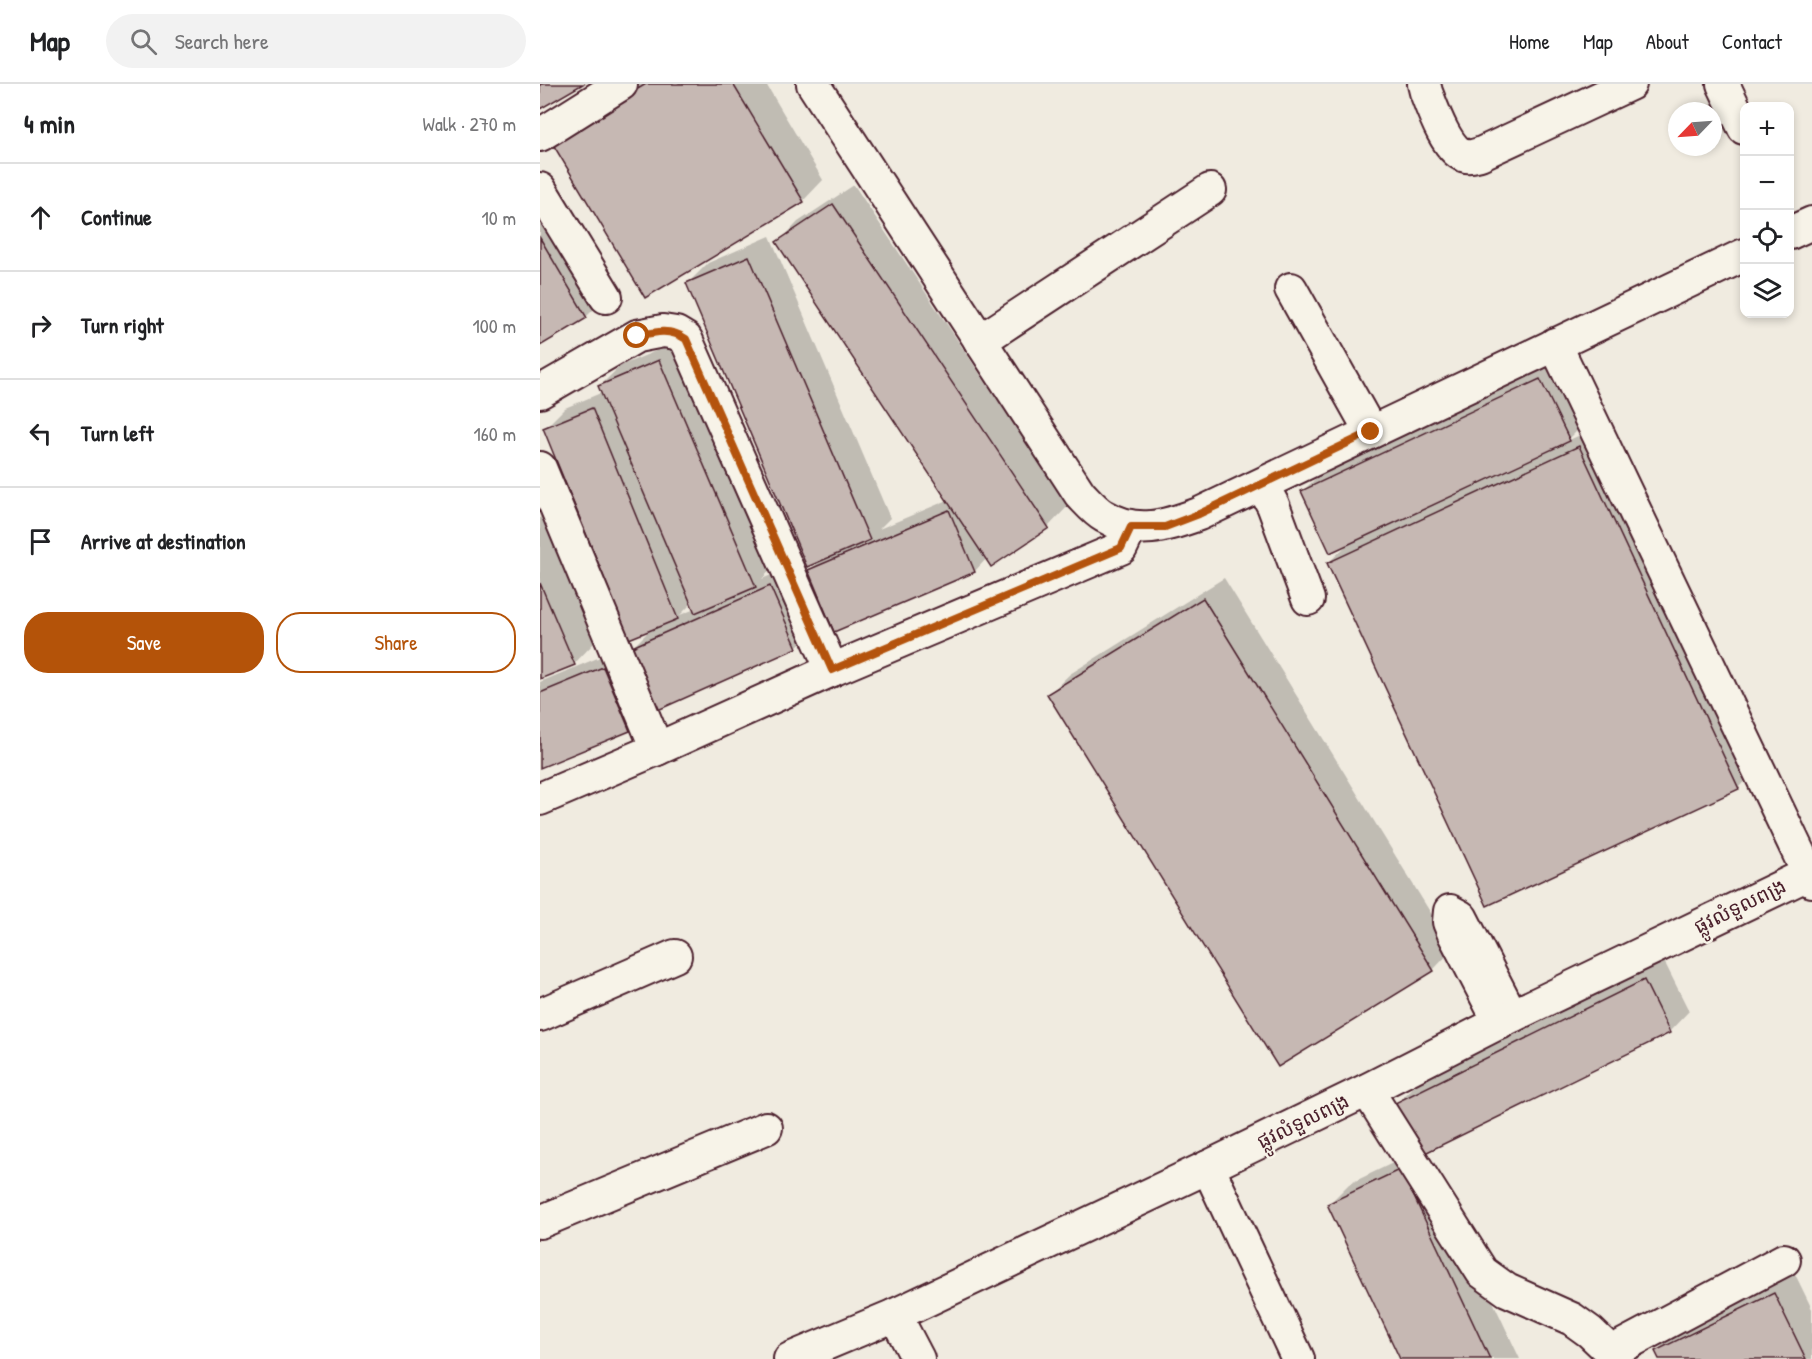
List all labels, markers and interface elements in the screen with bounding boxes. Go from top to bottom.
search box [106,14,526,68]
text: Map [30,22,70,60]
icon: search [127,25,160,58]
text: Search here [175,26,269,56]
text: Home [1509,27,1550,56]
text: Map [1583,27,1613,56]
text: About [1646,27,1689,56]
text: Contact [1722,27,1782,56]
north arrow [1668,102,1722,156]
map controls [1740,102,1794,318]
button: + [1740,102,1794,156]
text: 4 min [24,106,75,141]
text: Walk · 270 m [423,110,516,137]
button: − [1740,156,1794,210]
icon: ahead [24,201,57,234]
text: Continue [81,202,152,232]
text: 10 m [482,204,516,231]
button: locate [1740,210,1794,264]
button: layers [1740,264,1794,318]
icon: right [24,309,57,342]
text: Turn right [81,310,164,340]
text: 100 m [473,312,516,339]
route start [623,322,649,348]
icon: left [24,417,57,450]
text: Turn left [81,418,154,448]
route end [1357,418,1383,444]
text: 160 m [474,420,516,447]
icon: arrive [24,525,57,558]
text: Arrive at destination [81,526,246,556]
button: Save [24,612,264,673]
button: Share [276,612,516,673]
street label: ផ្លូវលំទួលពង្រ [1689,872,1793,945]
street label: ផ្លូវលំទួលពង្រ [1252,1087,1356,1160]

